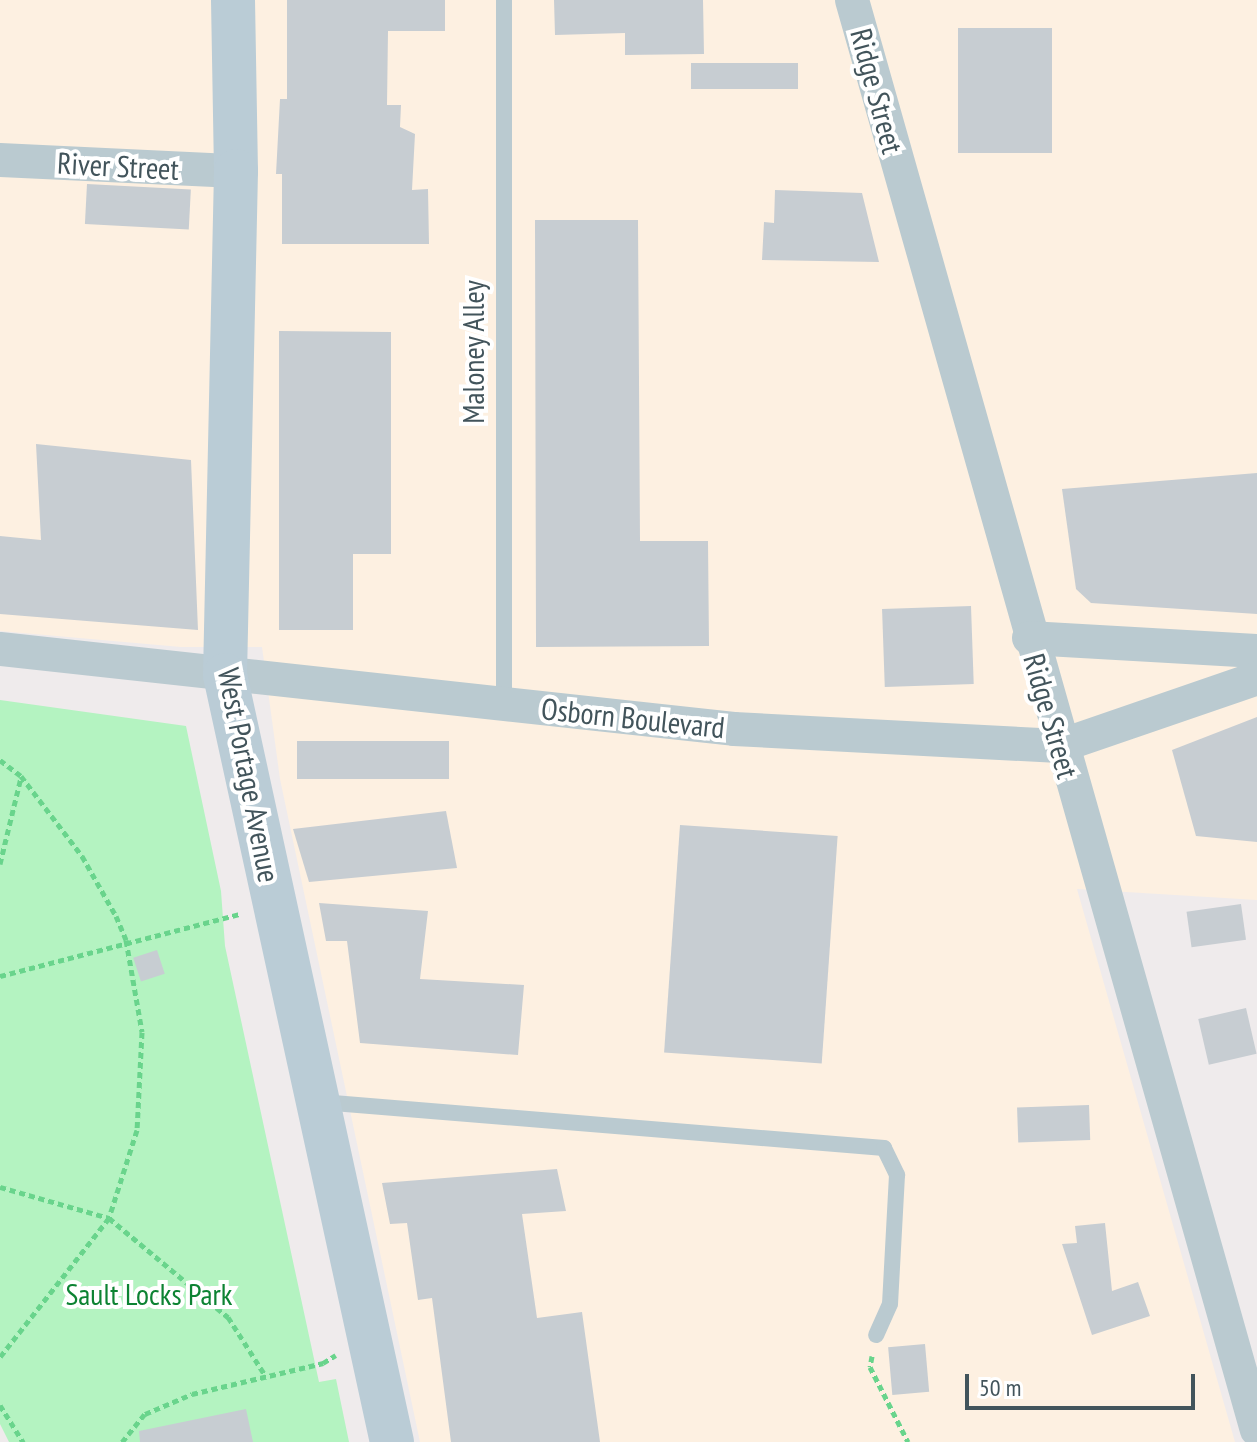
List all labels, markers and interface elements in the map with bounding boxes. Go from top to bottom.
street label: Ridge Street [843,25,911,157]
street label: River Street [56,145,180,187]
street label: Maloney Alley [455,279,491,425]
street label: Ridge Street [1016,650,1086,782]
street label: West Portage Avenue [210,664,288,886]
street label: Osborn Boulevard [540,690,726,746]
park label: Sault Locks Park [66,1276,232,1312]
scale bar [969,1358,1199,1408]
text: 50 m [979,1372,1021,1403]

